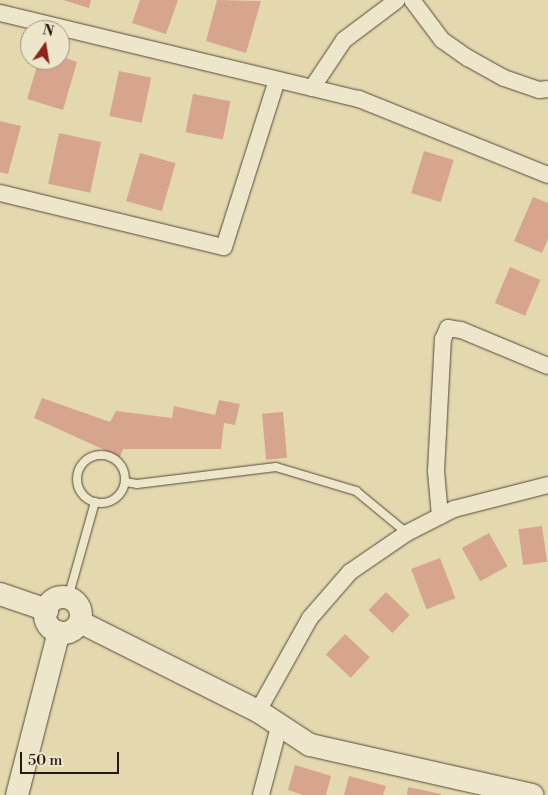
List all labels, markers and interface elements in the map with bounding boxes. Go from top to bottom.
north arrow [20,20,70,70]
text: N [41,21,56,41]
scale bar [22,742,121,774]
text: 50 m [28,751,62,770]

